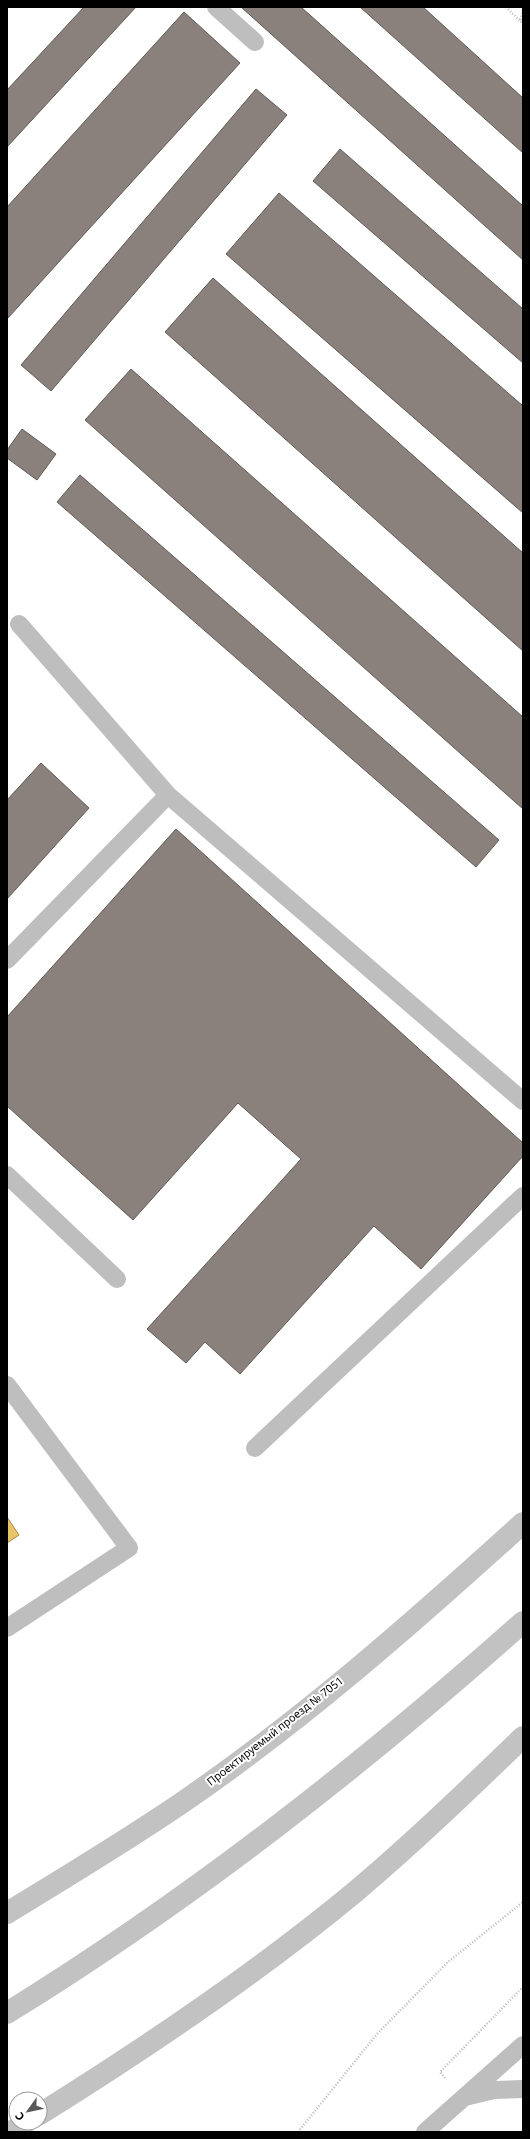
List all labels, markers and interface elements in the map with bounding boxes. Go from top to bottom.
street label: Проектируемый проезд № 7051 [203,1673,346,1789]
north arrow [8,2091,48,2131]
text: С [11,2110,27,2124]

